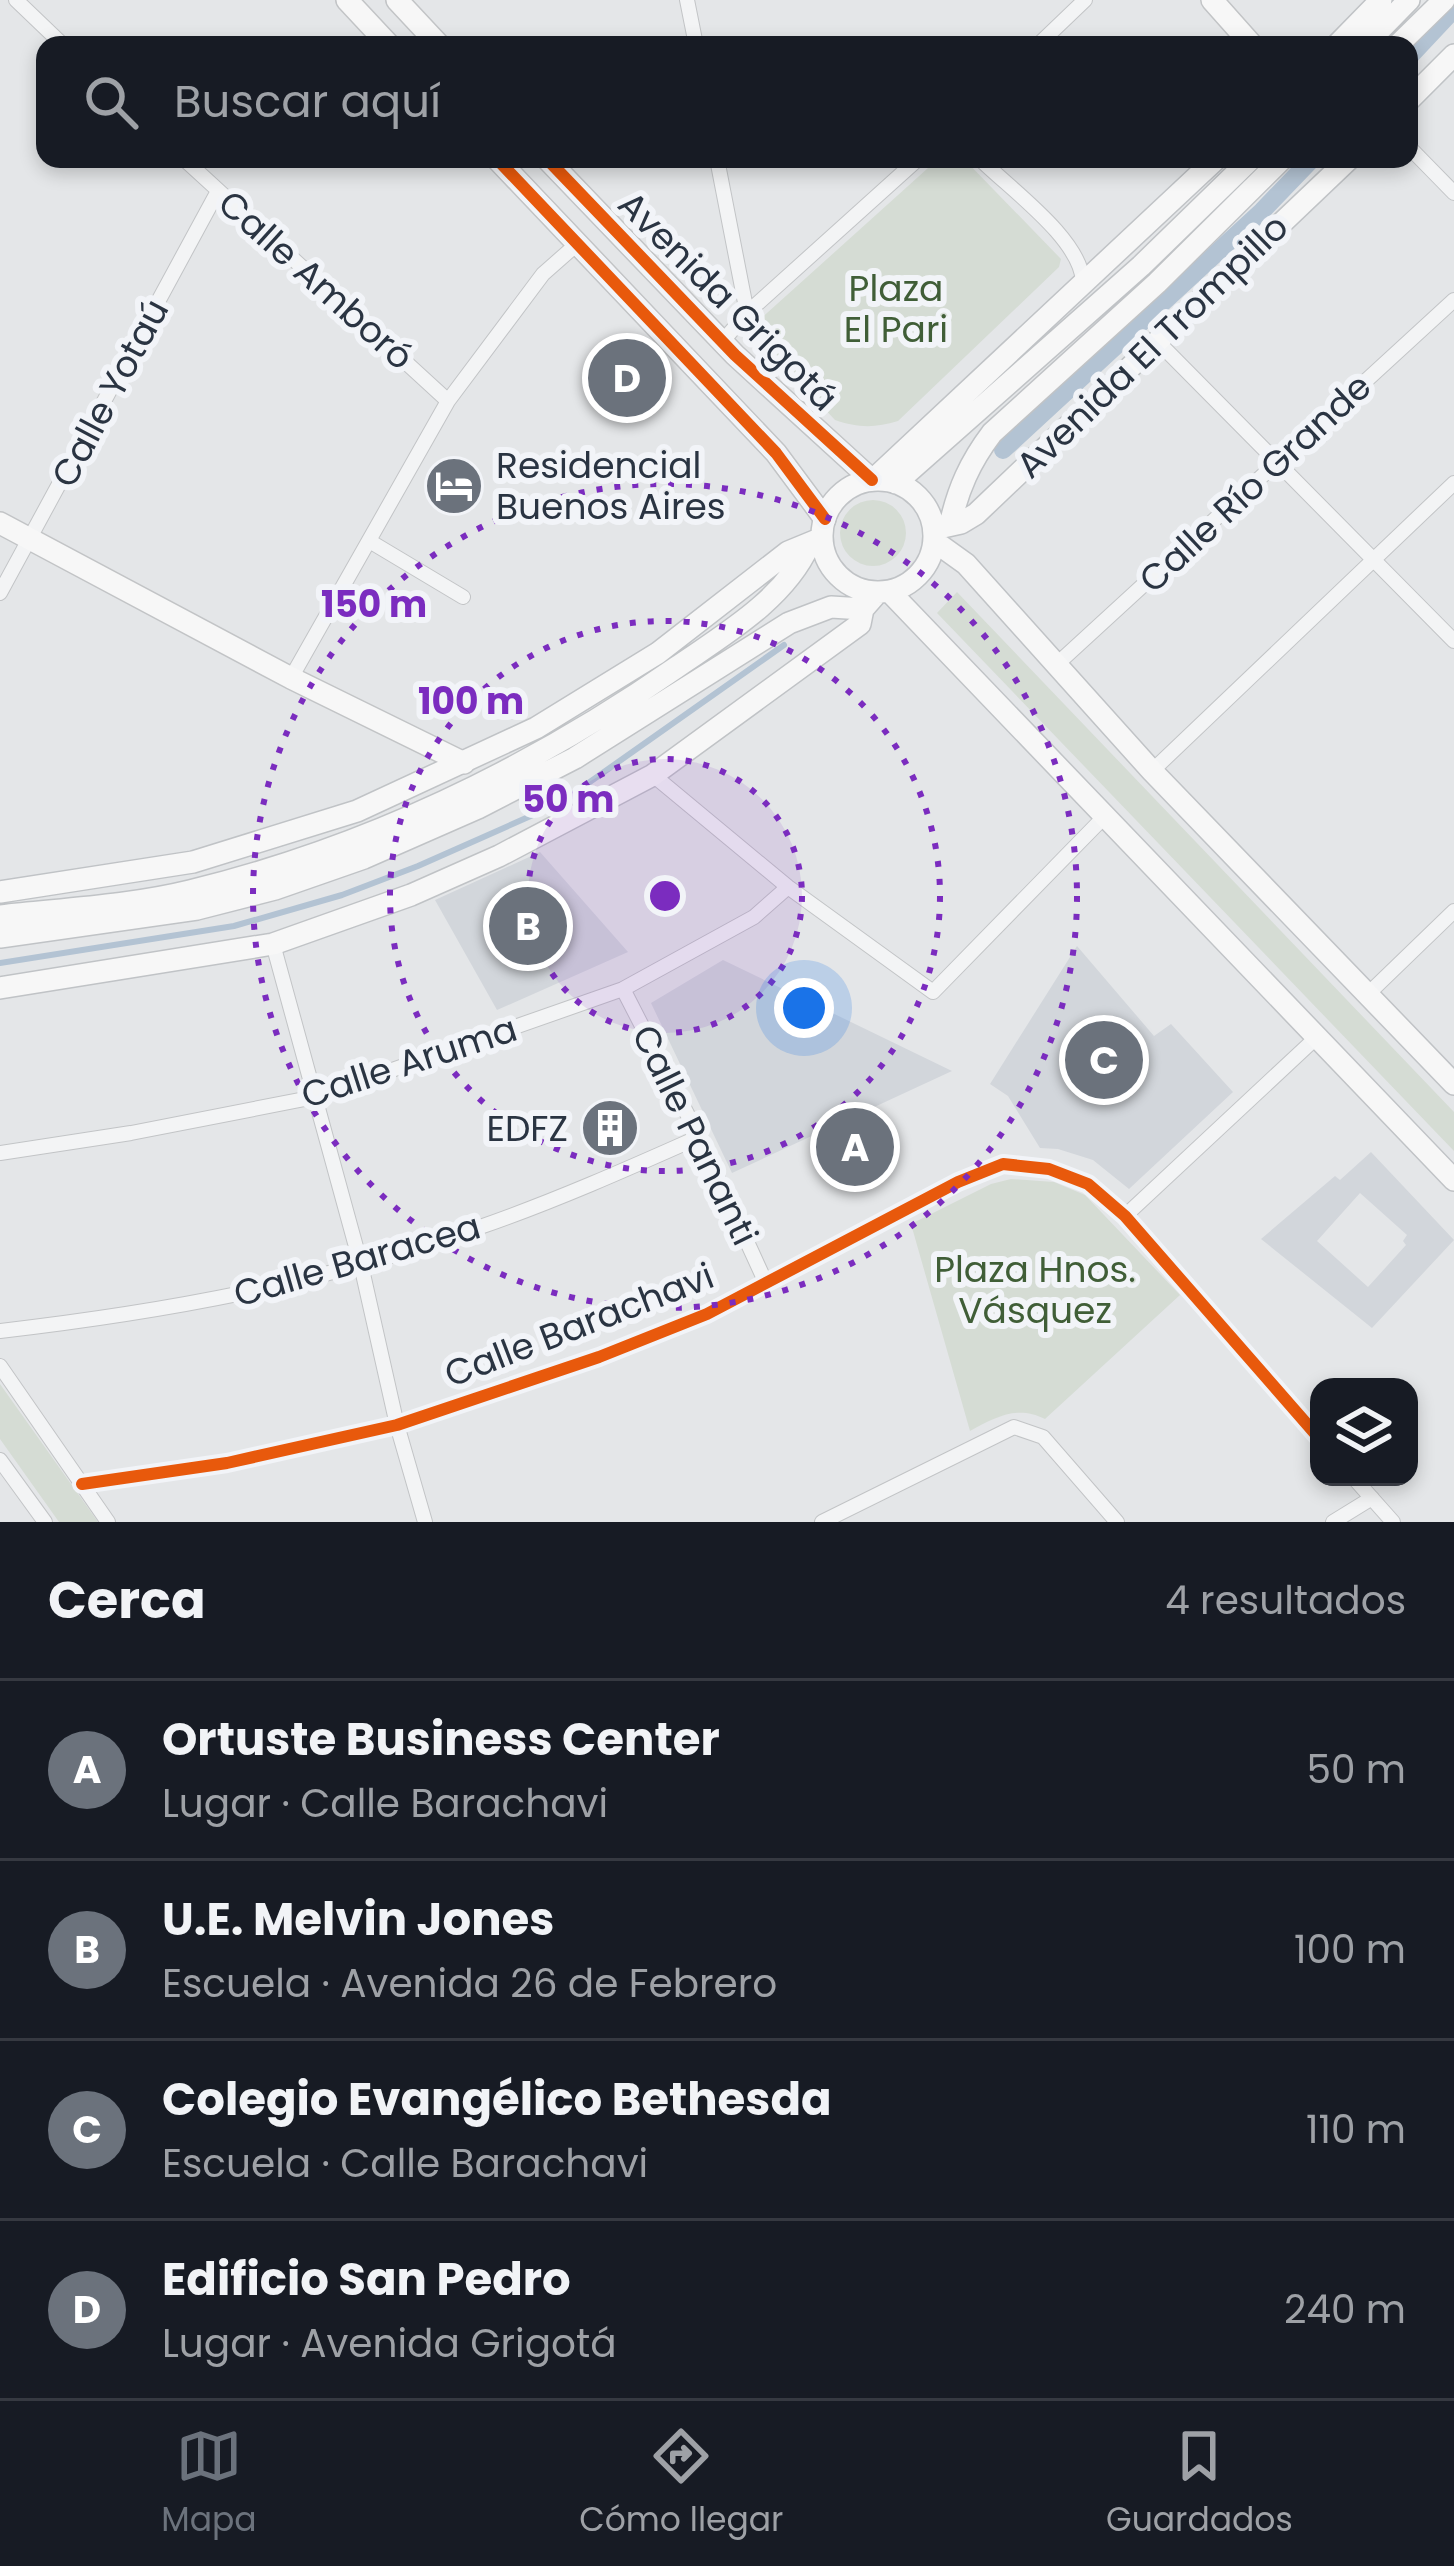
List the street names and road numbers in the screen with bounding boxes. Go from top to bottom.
street label: Calle Amboró [207,178,425,382]
street label: Avenida Grigotá [607,180,849,422]
street label: Avenida El Trompillo [1004,202,1300,490]
street label: Calle Yotaú [39,290,181,496]
street label: Calle Río Grande [1128,362,1382,604]
street label: Calle Aruma [295,1003,523,1121]
street label: Calle Pananti [620,1016,770,1254]
street label: Calle Baracea [228,1200,486,1320]
street label: Calle Barachavi [437,1250,721,1400]

